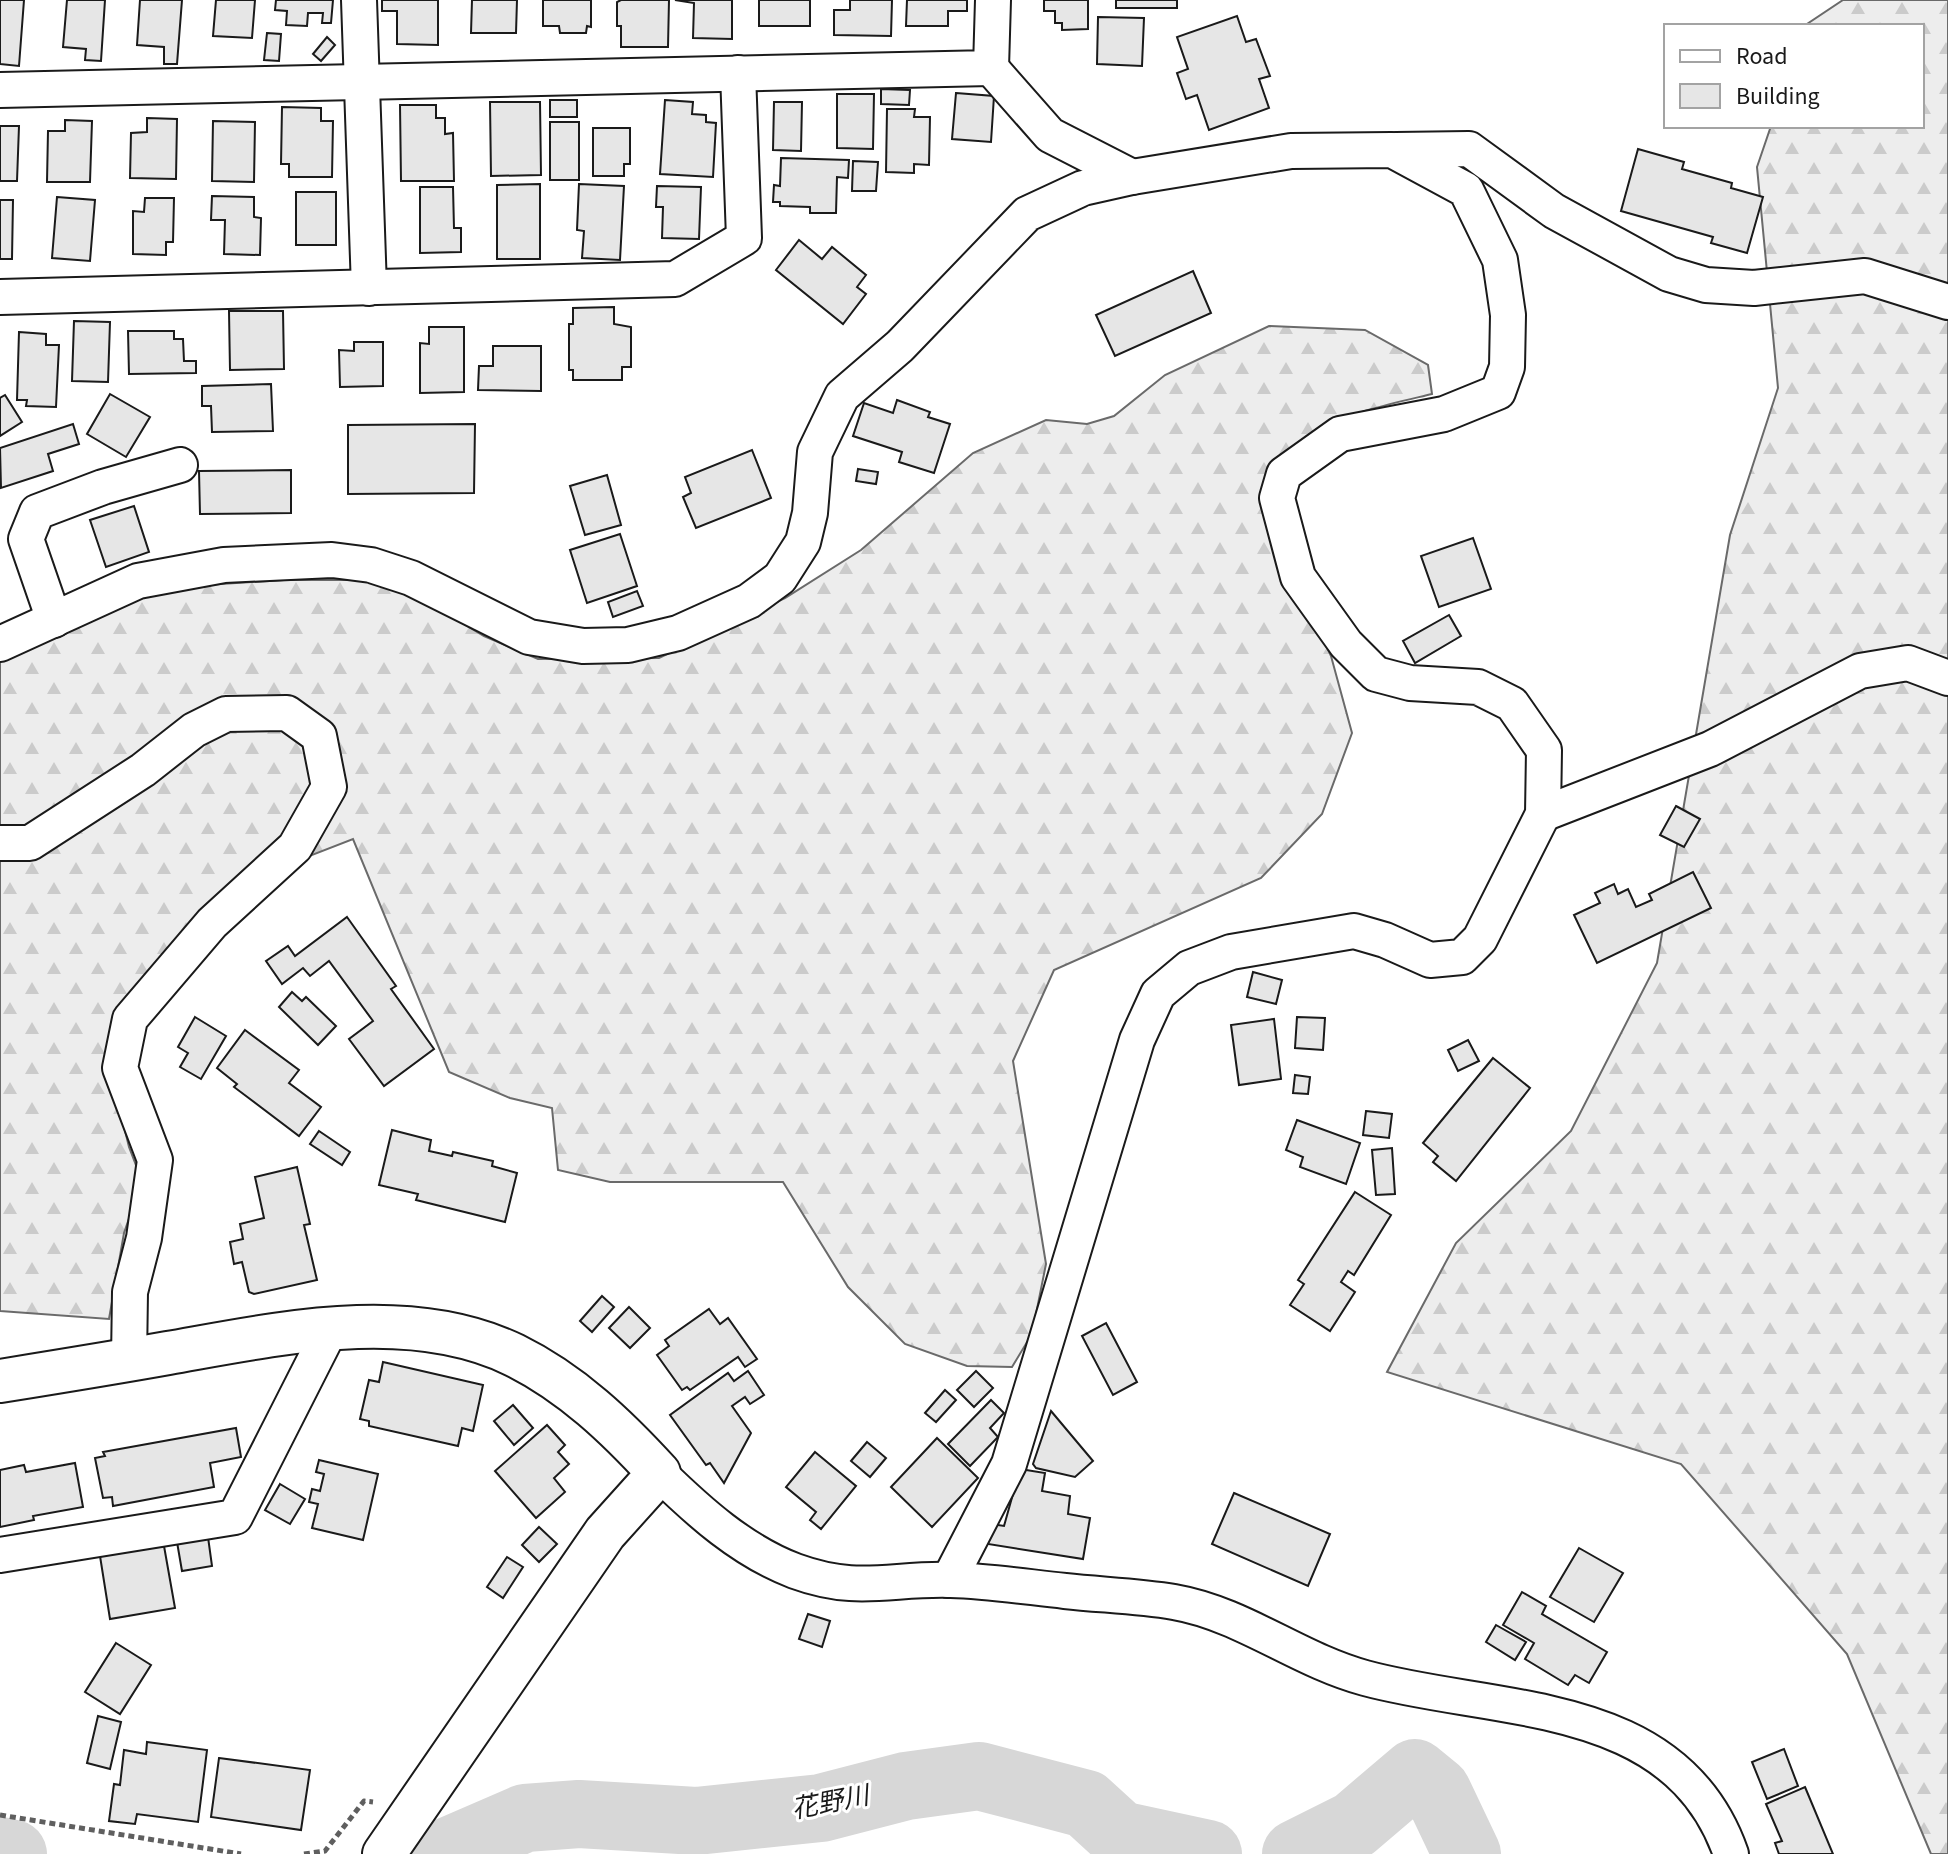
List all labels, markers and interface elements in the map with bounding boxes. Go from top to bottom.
legend [1664,24,1924,128]
text: Road [1736,39,1788,74]
text: Building [1736,79,1820,114]
water label: 花野川 [788,1776,875,1828]

